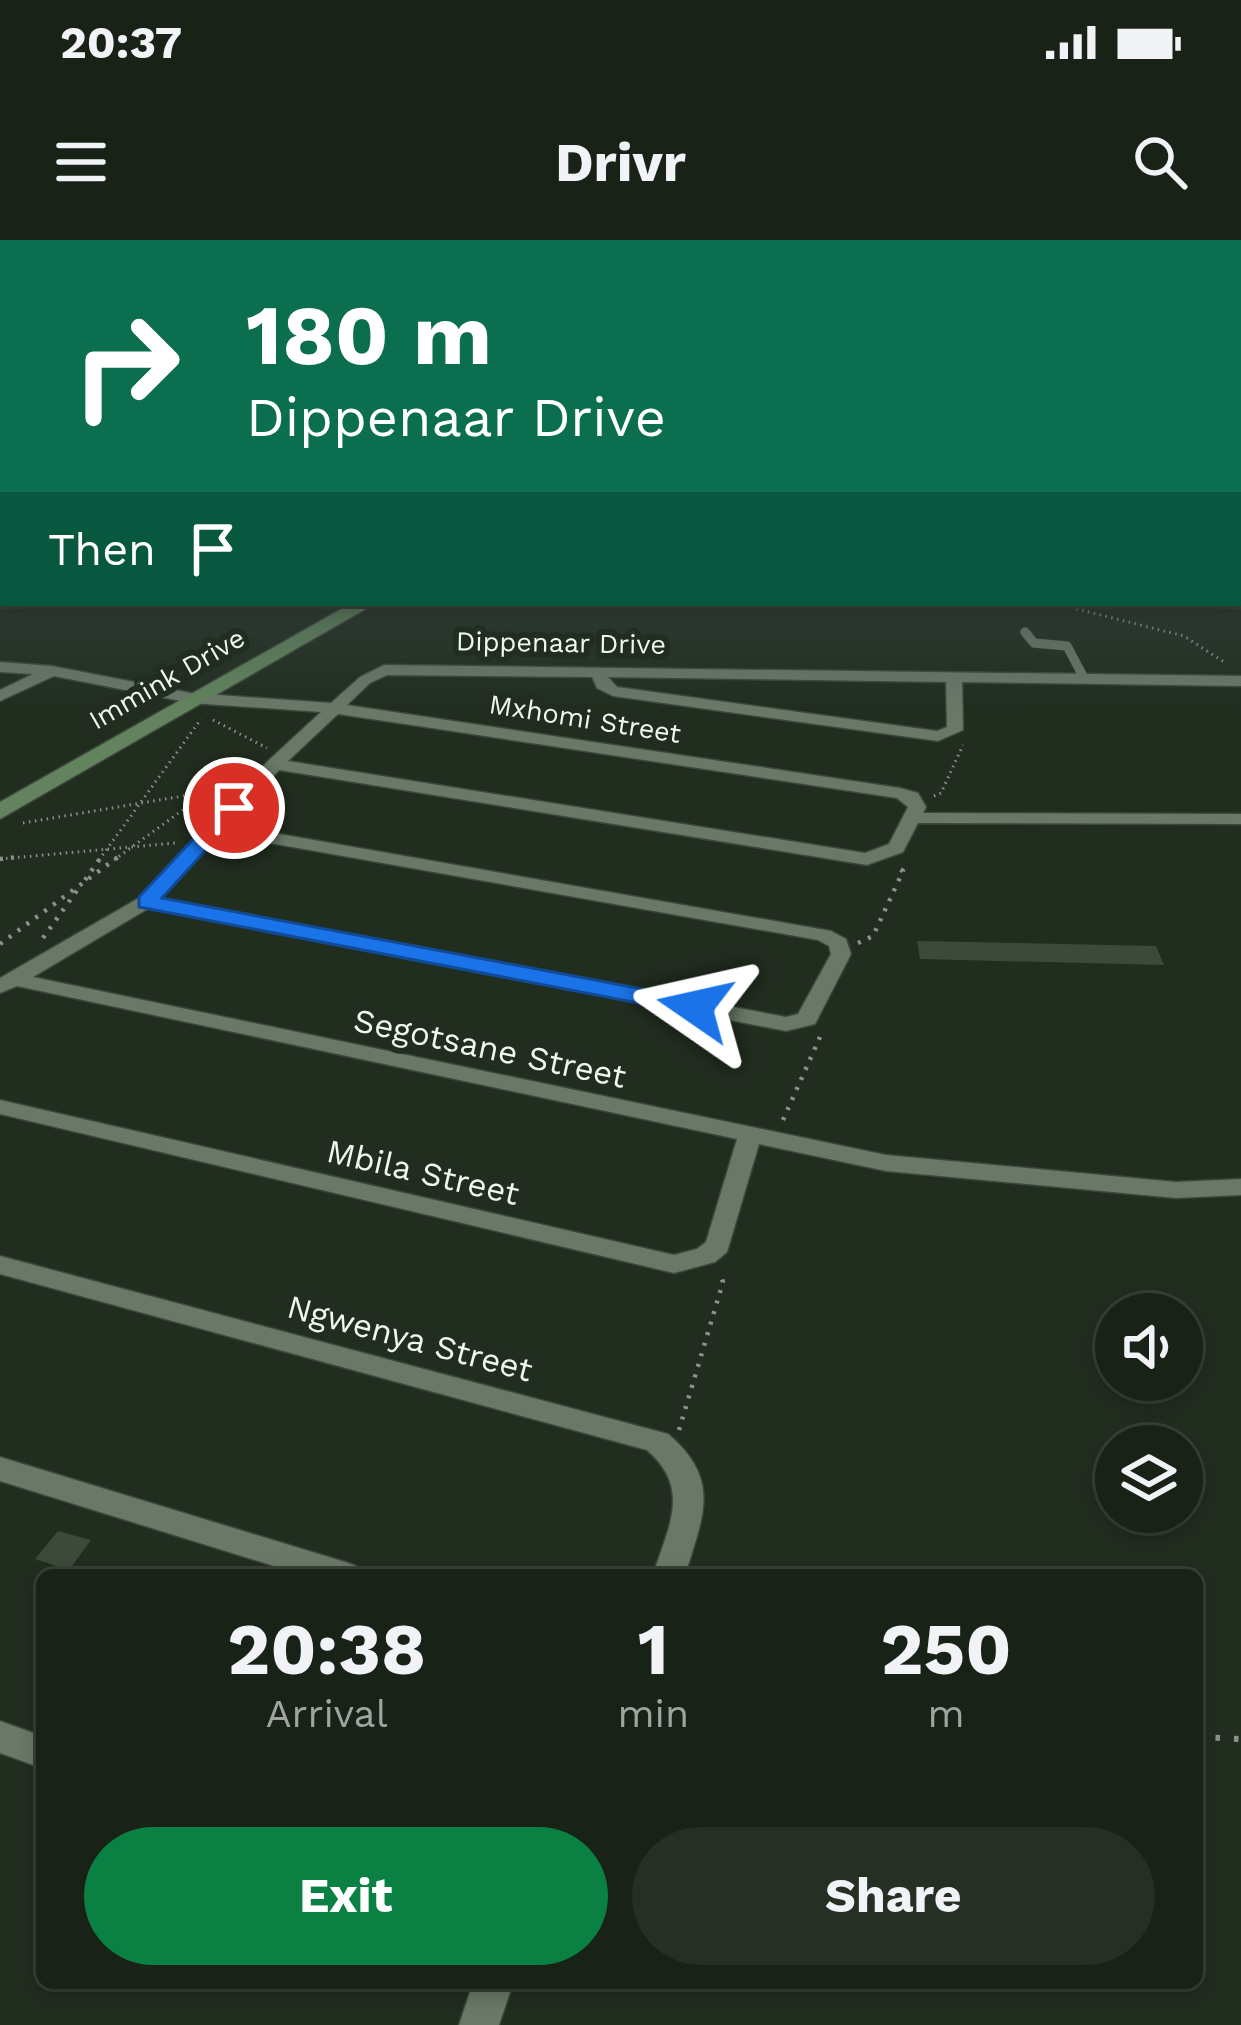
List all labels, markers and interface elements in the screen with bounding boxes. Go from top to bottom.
text: 20:37 [60,16,182,69]
icon: menu [48,129,114,195]
icon: search [1127,129,1193,195]
text: Drivr [555,131,686,194]
text: 180 m [246,286,492,384]
icon: right [48,288,204,444]
text: Dippenaar Drive [246,386,666,449]
icon: arrive [180,516,246,582]
text: Then [48,523,156,576]
street label: Immink Drive [84,622,250,736]
street label: Dippenaar Drive [456,625,666,661]
street label: Mxhomi Street [487,688,683,750]
pin [183,757,285,859]
icon: arrive [201,775,267,841]
position arrow [632,944,758,1070]
street label: Segotsane Street [350,1000,630,1096]
street label: Mbila Street [323,1131,523,1213]
street label: Ngwenya Street [283,1287,537,1390]
map controls [1095,1293,1203,1533]
button: sound [1095,1293,1203,1401]
button: layers [1095,1425,1203,1533]
text: 20:38 [227,1607,426,1691]
text: 1 [638,1607,669,1691]
text: 250 [880,1607,1012,1691]
text: Arrival [266,1691,388,1736]
text: min [617,1691,689,1736]
text: m [927,1691,965,1736]
button: Exit [84,1827,608,1965]
button: Share [632,1827,1155,1965]

